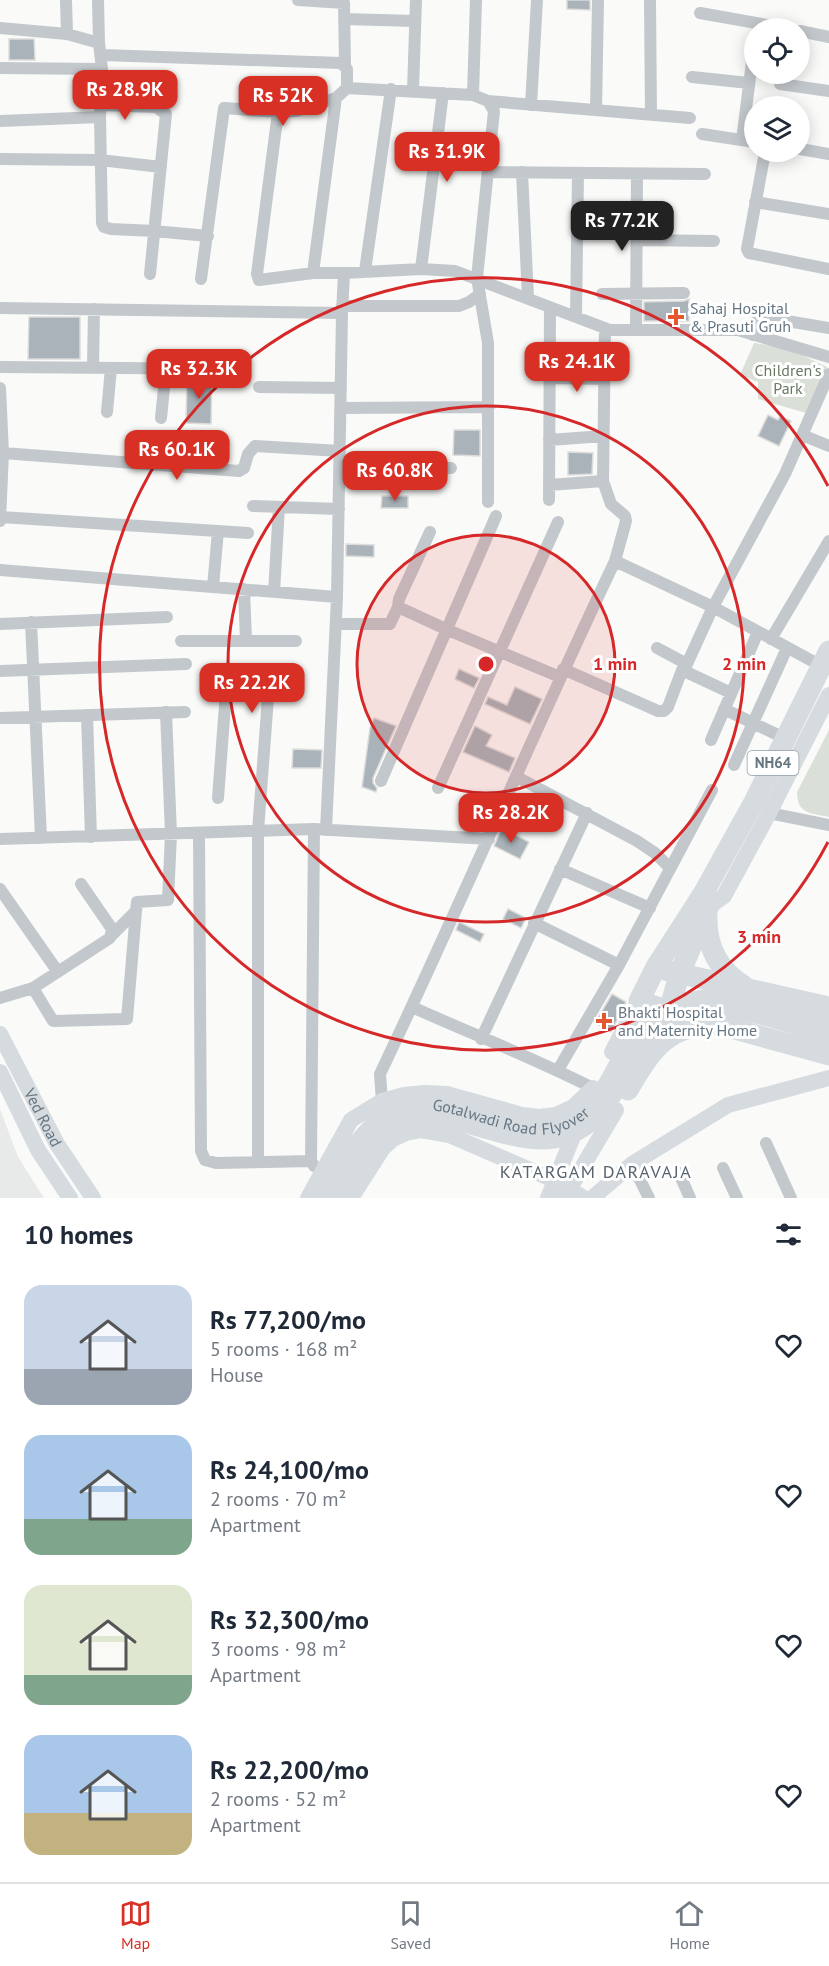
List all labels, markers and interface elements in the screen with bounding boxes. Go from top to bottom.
map controls [744,18,810,162]
button: locate [744,18,810,84]
pin: Rs 28.9K [63,70,187,121]
text: Rs 28.9K [87,76,163,102]
pin: Rs 52K [234,76,332,127]
text: Rs 52K [253,82,313,108]
button: layers [744,96,810,162]
pin: Rs 31.9K [385,132,509,183]
text: Rs 31.9K [409,138,485,164]
pin: Rs 77.2K [560,201,684,252]
text: Rs 77.2K [585,207,659,233]
place label: Sahaj Hospital & Prasuti Gruh [690,298,791,336]
marker: Sahaj Hospital & Prasuti Gruh [667,308,685,326]
pin: Rs 24.1K [515,342,639,393]
text: Rs 24.1K [539,348,615,374]
pin: Rs 32.3K [137,349,261,400]
text: Rs 32.3K [161,355,237,381]
park label: Children's Park [754,360,822,398]
pin: Rs 60.1K [115,430,239,481]
text: Rs 60.1K [139,436,215,462]
pin: Rs 60.8K [333,451,457,502]
text: Rs 60.8K [357,457,433,483]
text: 1 min [593,652,637,675]
text: 2 min [722,652,766,675]
centre of rings [476,654,496,674]
pin: Rs 22.2K [190,663,314,714]
text: Rs 22.2K [214,669,290,695]
road number: NH64 [748,751,798,775]
pin: Rs 28.2K [449,793,573,844]
text: Rs 28.2K [473,799,549,825]
text: 3 min [737,925,781,948]
place label: Bhakti Hospital and Maternity Home [618,1002,757,1040]
marker: Bhakti Hospital and Maternity Home [595,1012,613,1030]
street label: Ved Road [19,1084,67,1150]
street label: Gotalwadi Road Flyover [427,1095,589,1115]
text: Gotalwadi Road Flyover [432,1095,594,1139]
district label: KATARGAM DARAVAJA [500,1160,692,1183]
text: 10 homes [24,1218,133,1251]
icon: filters [772,1218,805,1251]
text: Rs 77,200/mo [210,1303,366,1336]
icon: home [72,1309,144,1381]
icon: heart [772,1329,805,1362]
text: 5 rooms · 168 m² [210,1336,357,1362]
text: House [210,1362,264,1388]
text: Rs 24,100/mo [210,1453,369,1486]
icon: home [72,1459,144,1531]
icon: heart [772,1479,805,1512]
text: 2 rooms · 70 m² [210,1486,346,1512]
text: Apartment [210,1512,301,1538]
text: Rs 32,300/mo [210,1603,369,1636]
icon: home [72,1609,144,1681]
icon: heart [772,1629,805,1662]
text: 3 rooms · 98 m² [210,1636,346,1662]
text: Apartment [210,1662,301,1688]
text: Rs 22,200/mo [210,1753,369,1786]
icon: home [72,1759,144,1831]
icon: heart [772,1779,805,1812]
text: 2 rooms · 52 m² [210,1786,346,1812]
text: Apartment [210,1812,301,1838]
tab: Map [119,1897,152,1953]
tab: Saved [390,1897,431,1953]
tab: Home [669,1897,710,1953]

